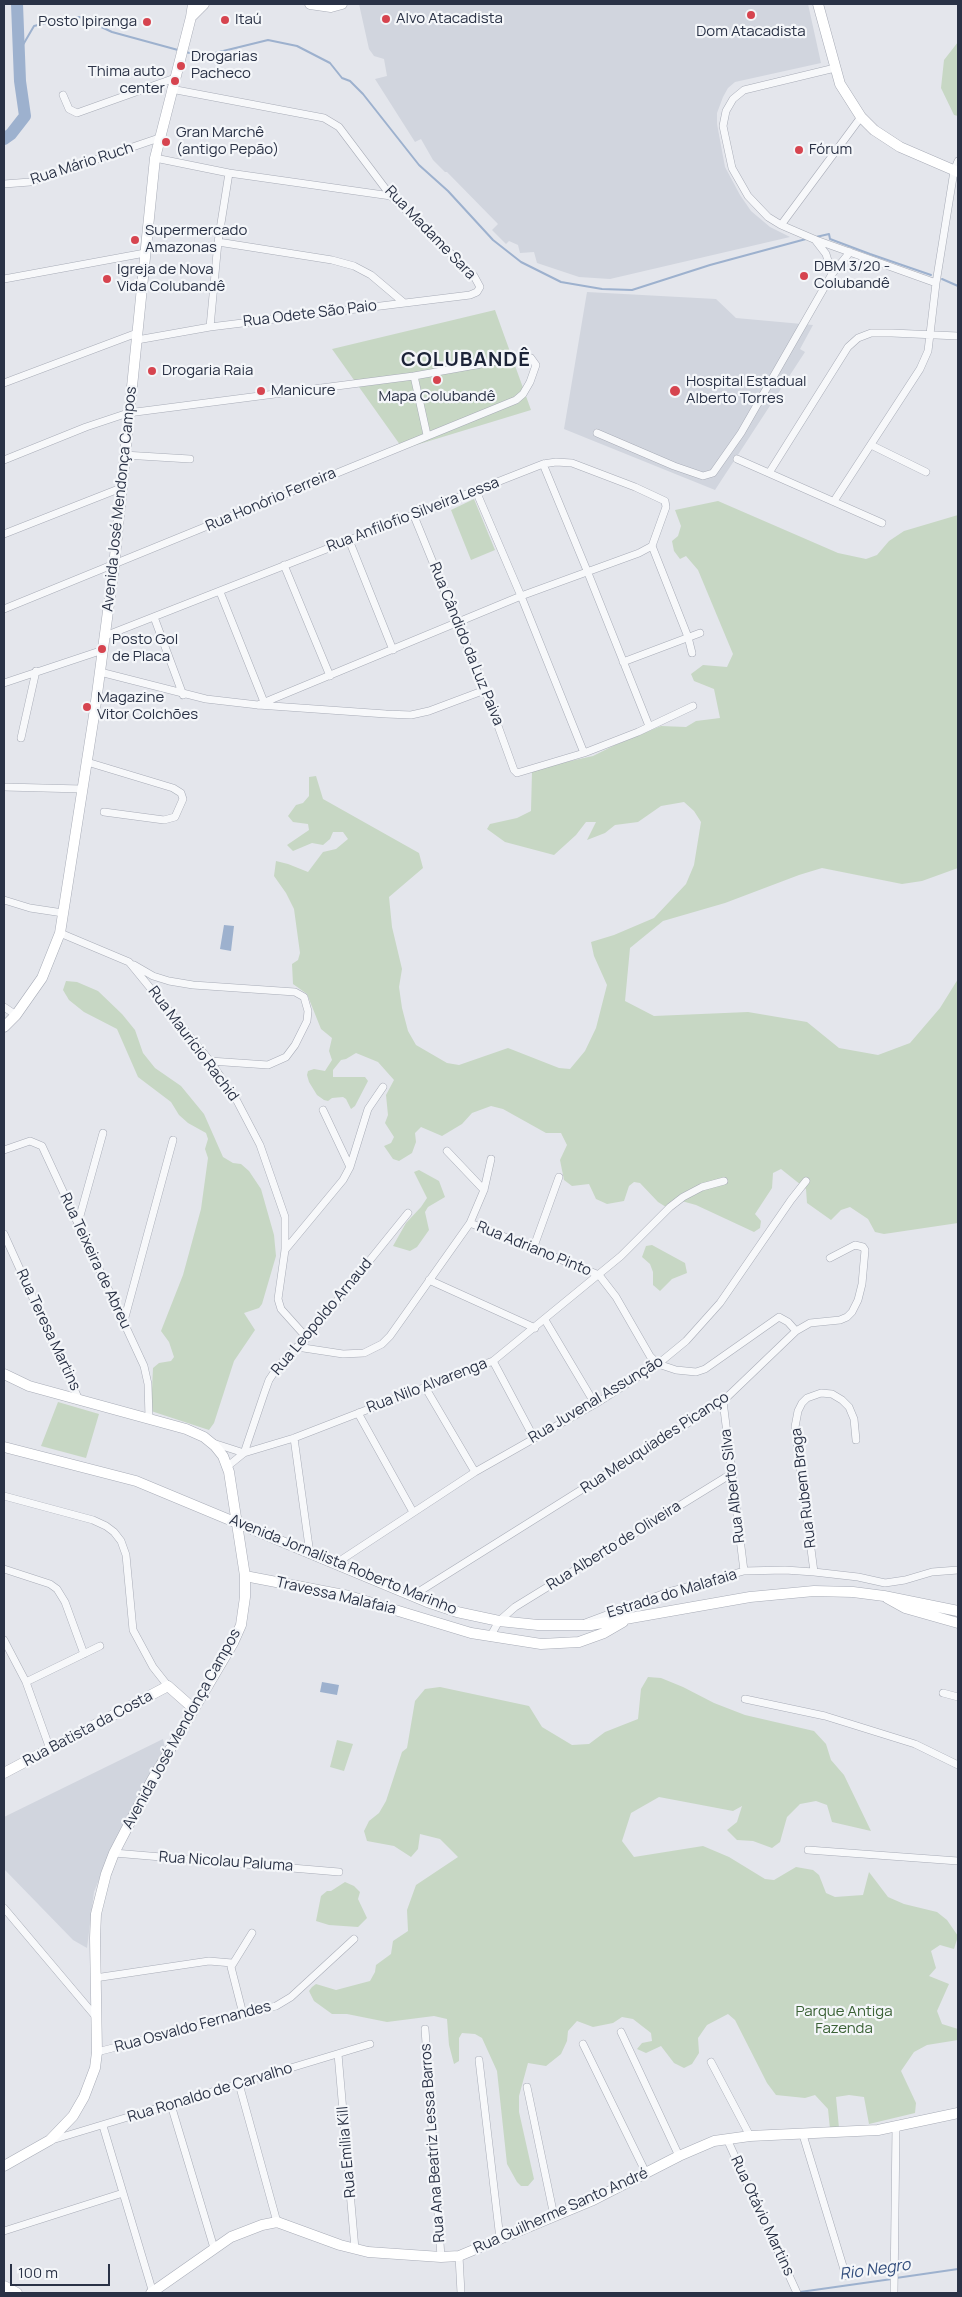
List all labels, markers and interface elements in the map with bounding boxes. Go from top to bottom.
marker: Dom Atacadista [745,9,757,21]
place label: Alvo Atacadista [396,10,503,28]
place label: Itaú [235,11,262,29]
place label: Posto Ipiranga [38,13,137,31]
marker: Alvo Atacadista [380,13,392,25]
marker: Itaú [219,14,231,26]
marker: Posto Ipiranga [141,16,153,28]
place label: Dom Atacadista [696,23,806,41]
place label: Drogarias Pacheco [191,48,258,83]
marker: Drogarias Pacheco [175,60,187,72]
place label: Thima auto center [88,63,165,98]
marker: Thima auto center [169,75,181,87]
place label: Gran Marchê (antigo Pepão) [176,124,279,159]
marker: Gran Marchê (antigo Pepão) [160,136,172,148]
street label: Rua Mário Ruch [28,139,136,189]
place label: Fórum [809,141,852,159]
marker: Fórum [793,144,805,156]
street label: Rua Madame Sara [381,182,479,284]
place label: Supermercado Amazonas [145,222,247,257]
marker: Supermercado Amazonas [129,234,141,246]
place label: DBM 3/20 - Colubandê [814,258,890,293]
place label: Igreja de Nova Vida Colubandê [117,261,225,296]
marker: DBM 3/20 - Colubandê [798,270,810,282]
marker: Igreja de Nova Vida Colubandê [101,273,113,285]
street label: Rua Odete São Paio [242,297,378,331]
district label: COLUBANDÊ [400,348,532,372]
place label: Drogaria Raia [162,362,253,380]
marker: Drogaria Raia [146,365,158,377]
place label: Hospital Estadual Alberto Torres [686,373,807,408]
marker: Mapa Colubandê [431,374,443,386]
place label: Manicure [271,382,336,400]
marker: Hospital Estadual Alberto Torres [668,384,682,398]
marker: Manicure [255,385,267,397]
street label: Avenida José Mendonça Campos [99,386,141,612]
place label: Mapa Colubandê [379,388,495,406]
street label: Rua Honório Ferreira [203,464,339,536]
street label: Rua Anfilofio Silveira Lessa [324,474,502,556]
street label: Rua Cândido da Luz Paiva [425,560,507,728]
place label: Posto Gol de Placa [112,631,178,666]
marker: Posto Gol de Placa [96,643,108,655]
place label: Magazine Vitor Colchões [97,689,198,724]
marker: Magazine Vitor Colchões [81,701,93,713]
street label: Rua Maurício Rachid [144,983,242,1105]
street label: Rua Teixeira de Abreu [56,1190,134,1332]
street label: Rua Adriano Pinto [474,1218,594,1280]
street label: Rua Leopoldo Arnaud [268,1255,376,1379]
street label: Rua Teresa Martins [12,1266,84,1394]
street label: Rua Juvenal Assunção [526,1353,666,1447]
street label: Rua Nilo Alvarenga [364,1355,490,1417]
street label: Rua Meuquiades Picanço [578,1388,732,1498]
street label: Rua Rubem Braga [788,1427,820,1549]
street label: Rua Alberto Silva [717,1428,749,1544]
street label: Rua Alberto de Oliveira [544,1497,684,1595]
street label: Avenida Jornalista Roberto Marinho [227,1511,459,1619]
street label: Estrada do Malafaia [605,1566,739,1622]
street label: Travessa Malafaia [274,1573,398,1619]
street label: Avenida José Mendonça Campos [119,1626,245,1832]
street label: Rua Batista da Costa [20,1687,156,1771]
street label: Rua Nicolau Paluma [158,1848,294,1876]
street label: Rua Osvaldo Fernandes [113,1997,273,2057]
park label: Parque Antiga Fazenda [795,2003,893,2038]
street label: Rua Ana Beatriz Lessa Barros [417,2043,449,2243]
street label: Rua Ronaldo de Carvalho [125,2059,295,2127]
street label: Rua Emília Kill [334,2105,360,2199]
street label: Rua Otávio Martins [726,2153,798,2279]
street label: Rua Guilherme Santo André [471,2164,651,2258]
scale bar [12,2254,112,2286]
water label: Rio Negro [838,2256,912,2284]
text: 100 m [18,2262,58,2283]

